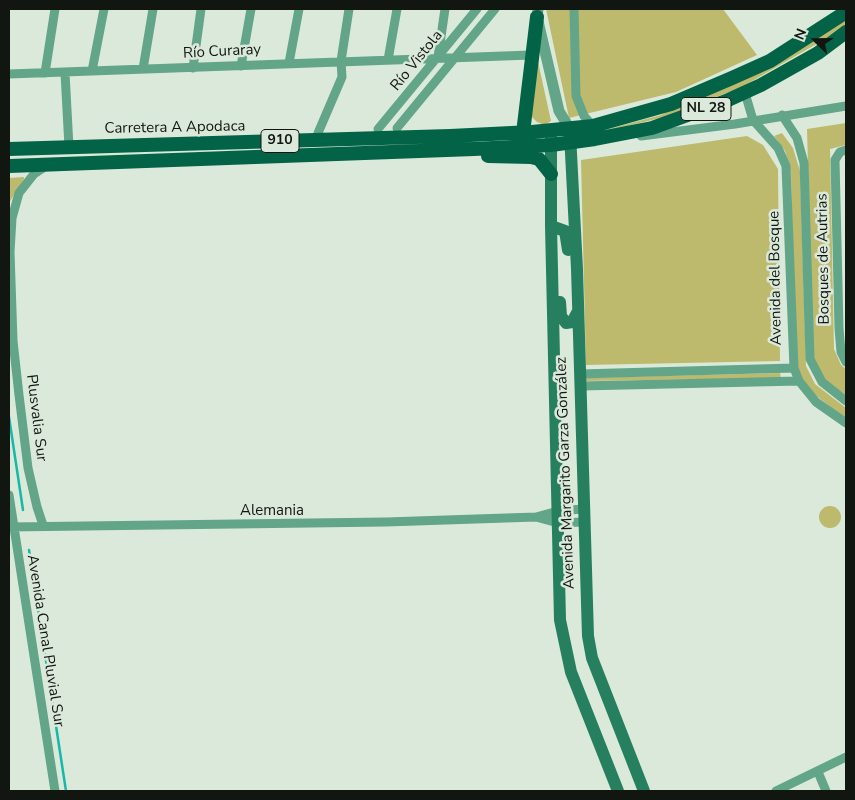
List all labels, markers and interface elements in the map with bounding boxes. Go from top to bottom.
north arrow [790,15,840,65]
text: N [790,26,811,43]
street label: Río Vistola [387,27,447,95]
street label: Río Curaray [182,41,262,63]
road number: NL 28 [681,98,731,120]
street label: Carretera A Apodaca [104,118,246,138]
road number: 910 [261,130,299,152]
street label: Bosques de Autrias [814,193,834,325]
street label: Avenida del Bosque [766,211,786,345]
street label: Avenida Margarito Garza González [553,357,579,589]
street label: Plusvalia Sur [22,373,50,463]
street label: Alemania [240,502,304,520]
street label: Avenida Canal Pluvial Sur [22,554,68,728]

